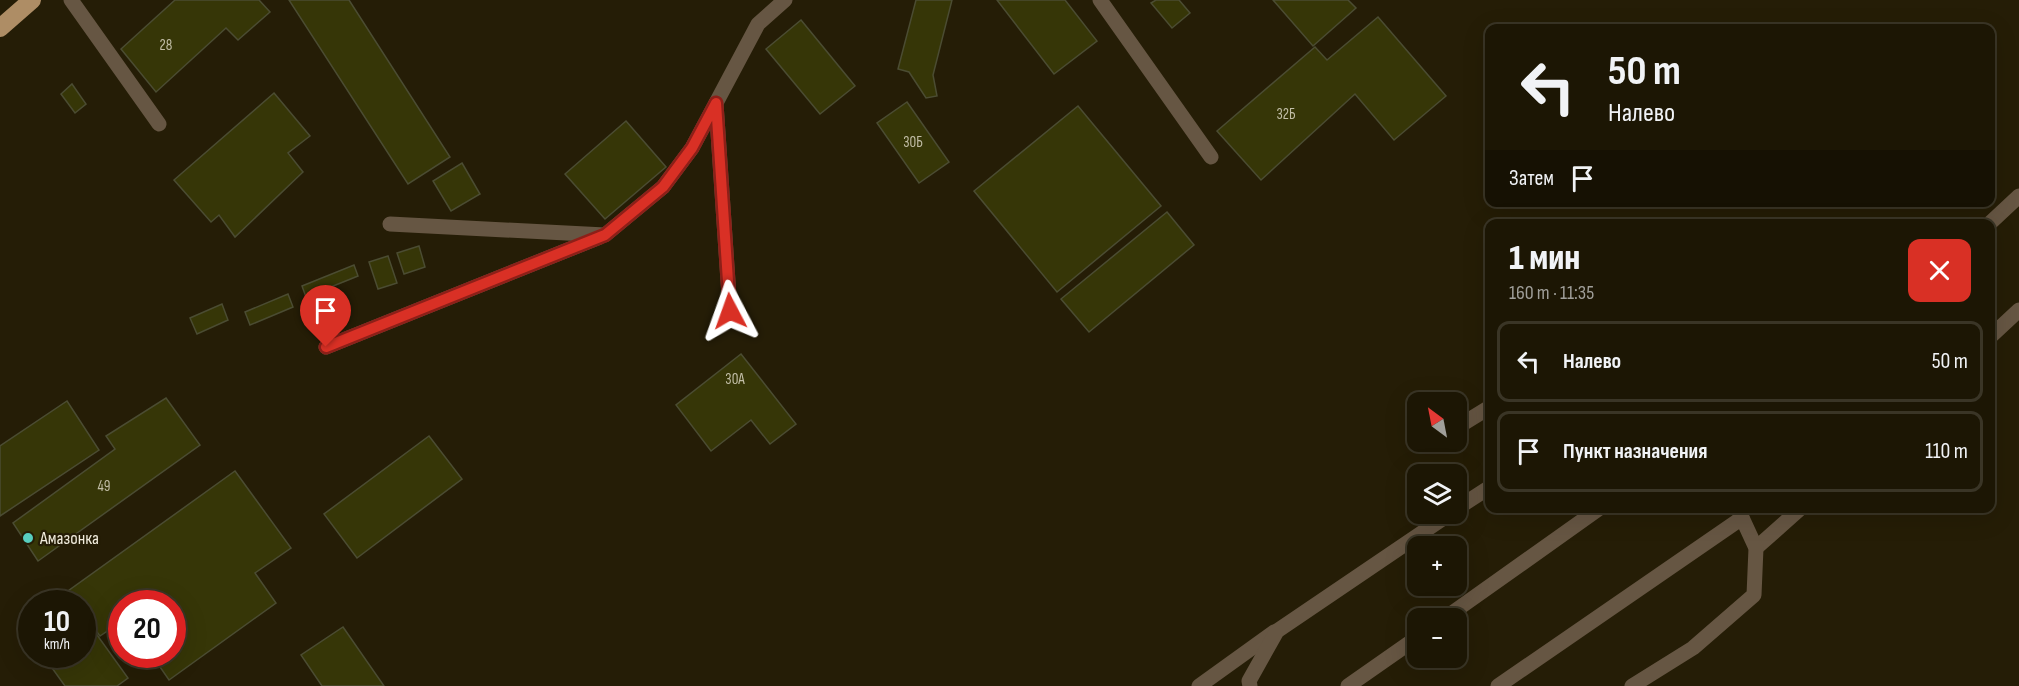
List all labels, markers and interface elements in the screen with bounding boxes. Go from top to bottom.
house number: 28 [160,36,172,55]
text: 50 m [1608,46,1681,97]
icon: left [1509,48,1587,126]
text: Налево [1608,97,1675,129]
house number: 32Б [1276,105,1296,124]
house number: 30Б [903,133,923,152]
icon: arrive [1566,162,1599,195]
text: Затем [1509,165,1554,192]
text: 1 мин [1509,237,1580,280]
button: close [1908,239,1971,302]
position arrow [698,279,762,343]
text: 160 m · 11:35 [1509,281,1594,305]
pin [300,285,351,347]
icon: arrive [309,294,342,327]
icon: left [1512,345,1545,378]
text: Налево [1563,348,1621,375]
text: 50 m [1932,348,1968,375]
house number: 30А [725,370,745,389]
north arrow [1407,392,1467,452]
map controls [1407,392,1467,668]
icon: arrive [1512,435,1545,468]
text: Пункт назначения [1563,438,1707,465]
text: 110 m [1925,438,1968,465]
button: layers [1407,464,1467,524]
house number: 49 [98,477,110,496]
place label: Амазонка [39,528,99,549]
marker: Амазонка [21,531,35,545]
button: + [1407,536,1467,596]
speed limit sign: 20 [108,590,186,668]
text: 10 [44,604,70,640]
button: − [1407,608,1467,668]
text: km/h [44,635,70,654]

